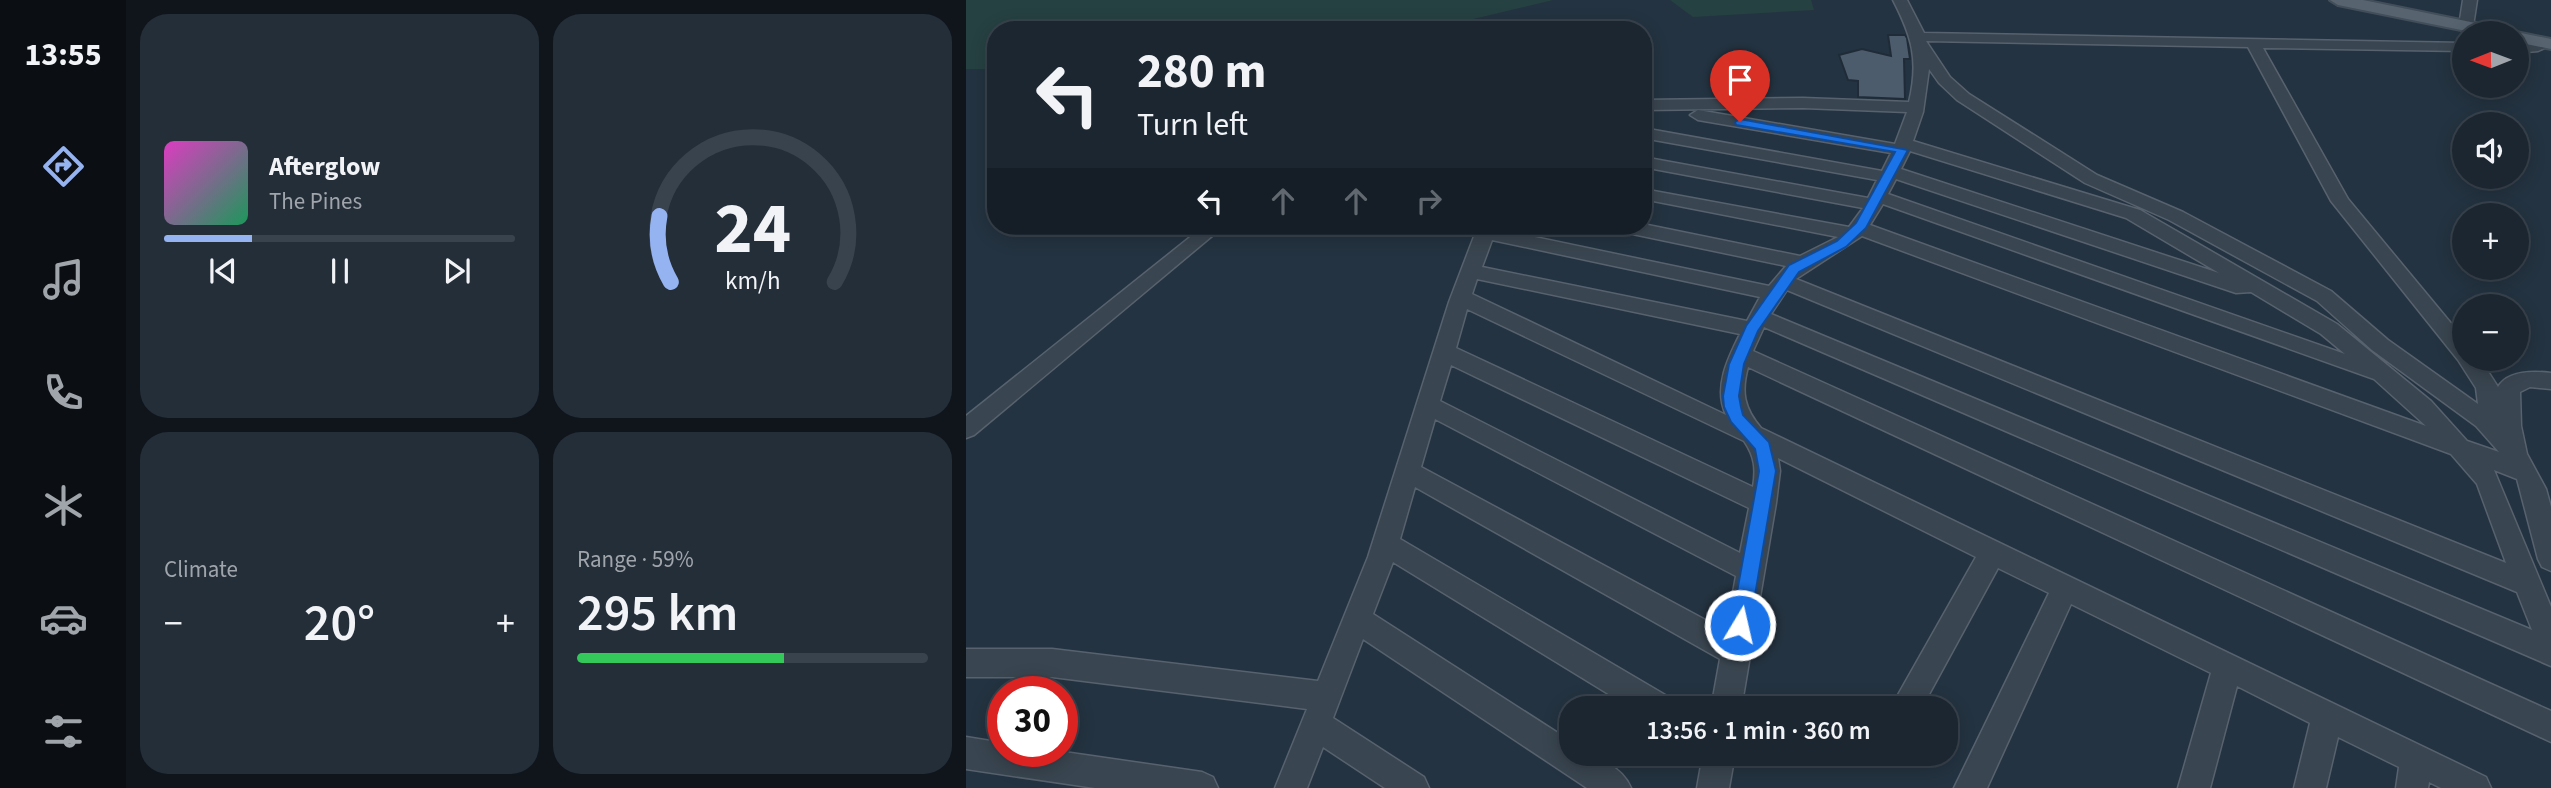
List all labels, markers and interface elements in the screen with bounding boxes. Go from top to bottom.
north arrow [2452,21,2529,98]
map controls [2452,21,2529,371]
text: 13:55 [24,32,102,78]
text: 280 m [1137,37,1266,107]
icon: left [1022,49,1113,140]
pin [1710,50,1770,122]
icon: arrive [1721,61,1759,99]
text: Turn left [1137,102,1248,148]
button: sound [2452,112,2529,189]
icon: directions [39,142,88,191]
text: Afterglow [269,148,380,185]
text: 24 [714,177,791,281]
icon: left [1191,182,1229,220]
icon: ahead [1264,182,1302,220]
icon: ahead [1337,182,1375,220]
icon: right [1410,182,1448,220]
text: The Pines [269,185,362,218]
button: + [2452,203,2529,280]
icon: previous [204,252,242,290]
icon: pause [321,252,359,290]
icon: next [438,252,476,290]
icon: music [39,255,88,304]
text: km/h [725,263,780,299]
button: − [2452,294,2529,371]
icon: phone [39,368,88,417]
icon: climate [39,481,88,530]
text: Range · 59% [577,543,694,576]
text: Climate [164,553,238,586]
text: 295 km [577,577,738,651]
text: 20° [304,587,375,661]
position arrow [1703,588,1777,662]
icon: car [39,594,88,643]
text: − [164,597,183,651]
text: + [496,597,515,651]
speed limit sign: 30 [987,676,1078,767]
icon: filters [39,707,88,756]
text: 13:56 · 1 min · 360 m [1646,712,1871,749]

